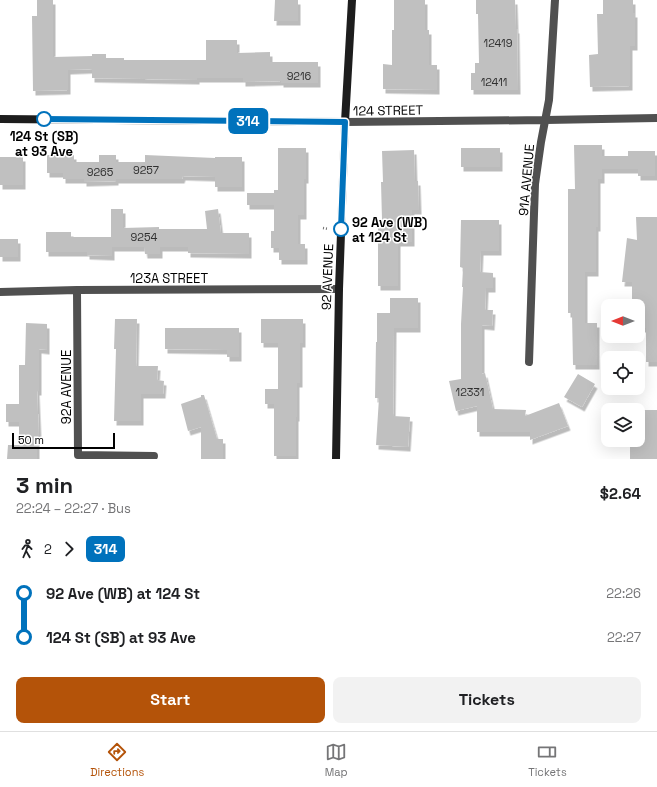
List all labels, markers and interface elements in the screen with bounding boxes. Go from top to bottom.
house number: 12419 [484,36,513,50]
house number: 9216 [287,69,312,83]
house number: 12411 [481,75,507,89]
street label: 124 STREET [353,101,424,120]
line badge: 314 [225,108,271,134]
marker: 124 St (SB) at 93 Ave [36,111,52,127]
text: 314 [236,112,260,130]
place label: 124 St (SB) at 93 Ave [10,128,78,160]
street label: 91A AVENUE [515,143,538,217]
house number: 9257 [133,163,159,177]
house number: 9265 [87,165,114,179]
place label: 92 Ave (WB) at 124 St [352,214,427,246]
marker: 92 Ave (WB) at 124 St [333,221,349,237]
house number: 9254 [131,230,158,244]
street label: 92 AVENUE [318,244,337,311]
street label: 123A STREET [130,270,208,287]
north arrow [601,299,645,343]
map controls [601,299,645,447]
street label: 92A AVENUE [58,350,75,424]
button: locate [601,351,645,395]
house number: 12331 [456,385,484,399]
button: layers [601,403,645,447]
scale bar [12,431,115,450]
text: 50 m [18,433,44,447]
text: 3 min [16,471,73,499]
text: $2.64 [600,484,641,503]
text: 22:24 – 22:27 · Bus [16,500,131,517]
icon: walk [16,538,38,560]
icon: forward [58,538,80,560]
text: 314 [94,540,117,558]
text: 2 [44,541,52,558]
text: 92 Ave (WB) at 124 St [46,584,200,603]
text: 22:26 [606,585,641,602]
text: 124 St (SB) at 93 Ave [46,628,196,647]
text: 22:27 [607,629,641,646]
button: Start [16,677,325,723]
button: Tickets [333,677,641,723]
tab: Directions [90,741,144,779]
tab: Map [325,741,348,779]
tab: Tickets [528,741,567,779]

